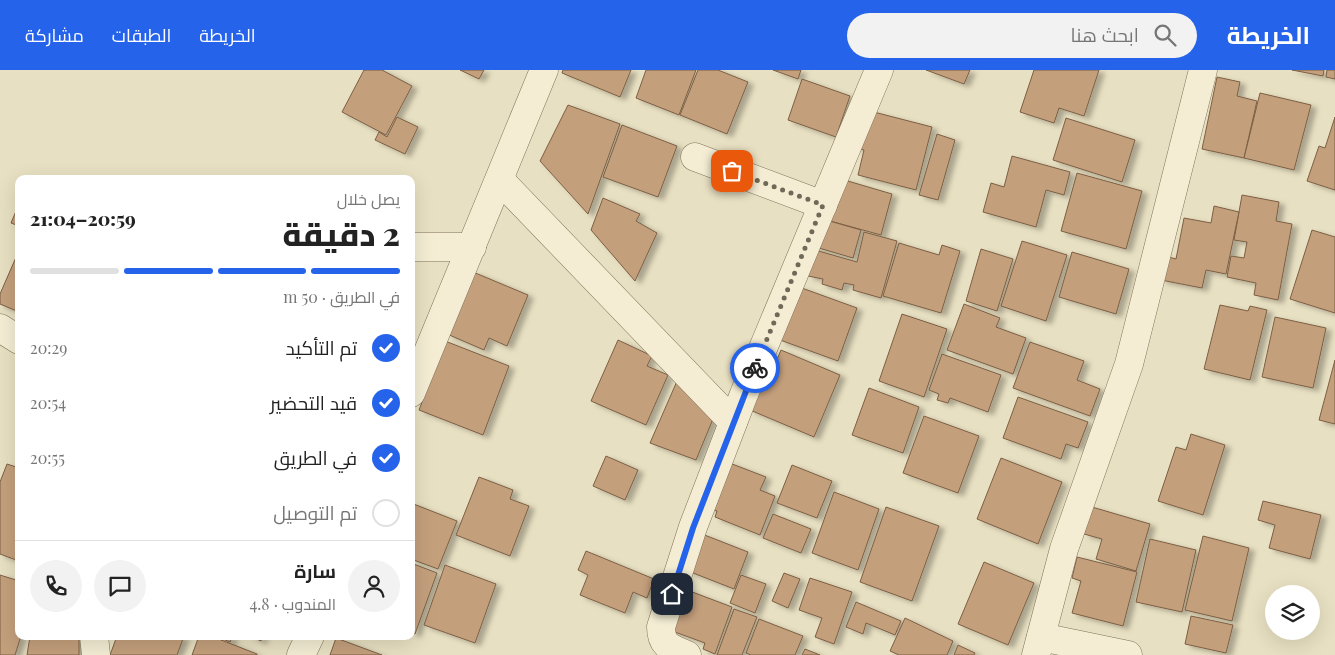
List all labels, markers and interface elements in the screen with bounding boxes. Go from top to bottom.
search box [847,13,1197,58]
text: الخريطة [1227,18,1310,50]
text: ابحث هنا [1071,21,1139,47]
icon: search [1151,21,1179,49]
text: مشاركة [25,23,84,47]
text: الطبقات [112,23,171,47]
text: الخريطة [199,23,256,47]
pin [711,150,753,192]
icon: bag [718,157,746,185]
text: يصل خلال [337,188,400,209]
text: 20:59–21:04 [30,205,136,231]
text: 2 دقيقة [283,211,400,254]
text: في الطريق · 50 m [283,286,400,307]
text: تم التأكيد [286,334,357,360]
icon: check [372,334,400,362]
text: 20:29 [30,337,67,358]
courier [730,343,780,393]
icon: bike [741,354,769,382]
text: قيد التحضير [270,389,357,415]
icon: check [372,389,400,417]
text: 20:54 [30,392,66,413]
text: في الطريق [274,444,357,470]
icon: check [372,444,400,472]
text: 20:55 [30,447,65,468]
text: تم التوصيل [273,499,357,525]
text: سارة [294,557,336,583]
button: phone [30,560,82,612]
button: chat [94,560,146,612]
button: person [348,560,400,612]
pin [651,573,693,615]
icon: home [658,580,686,608]
map controls [1265,585,1320,640]
button: layers [1265,585,1320,640]
text: المندوب · 4.8 [249,593,336,614]

